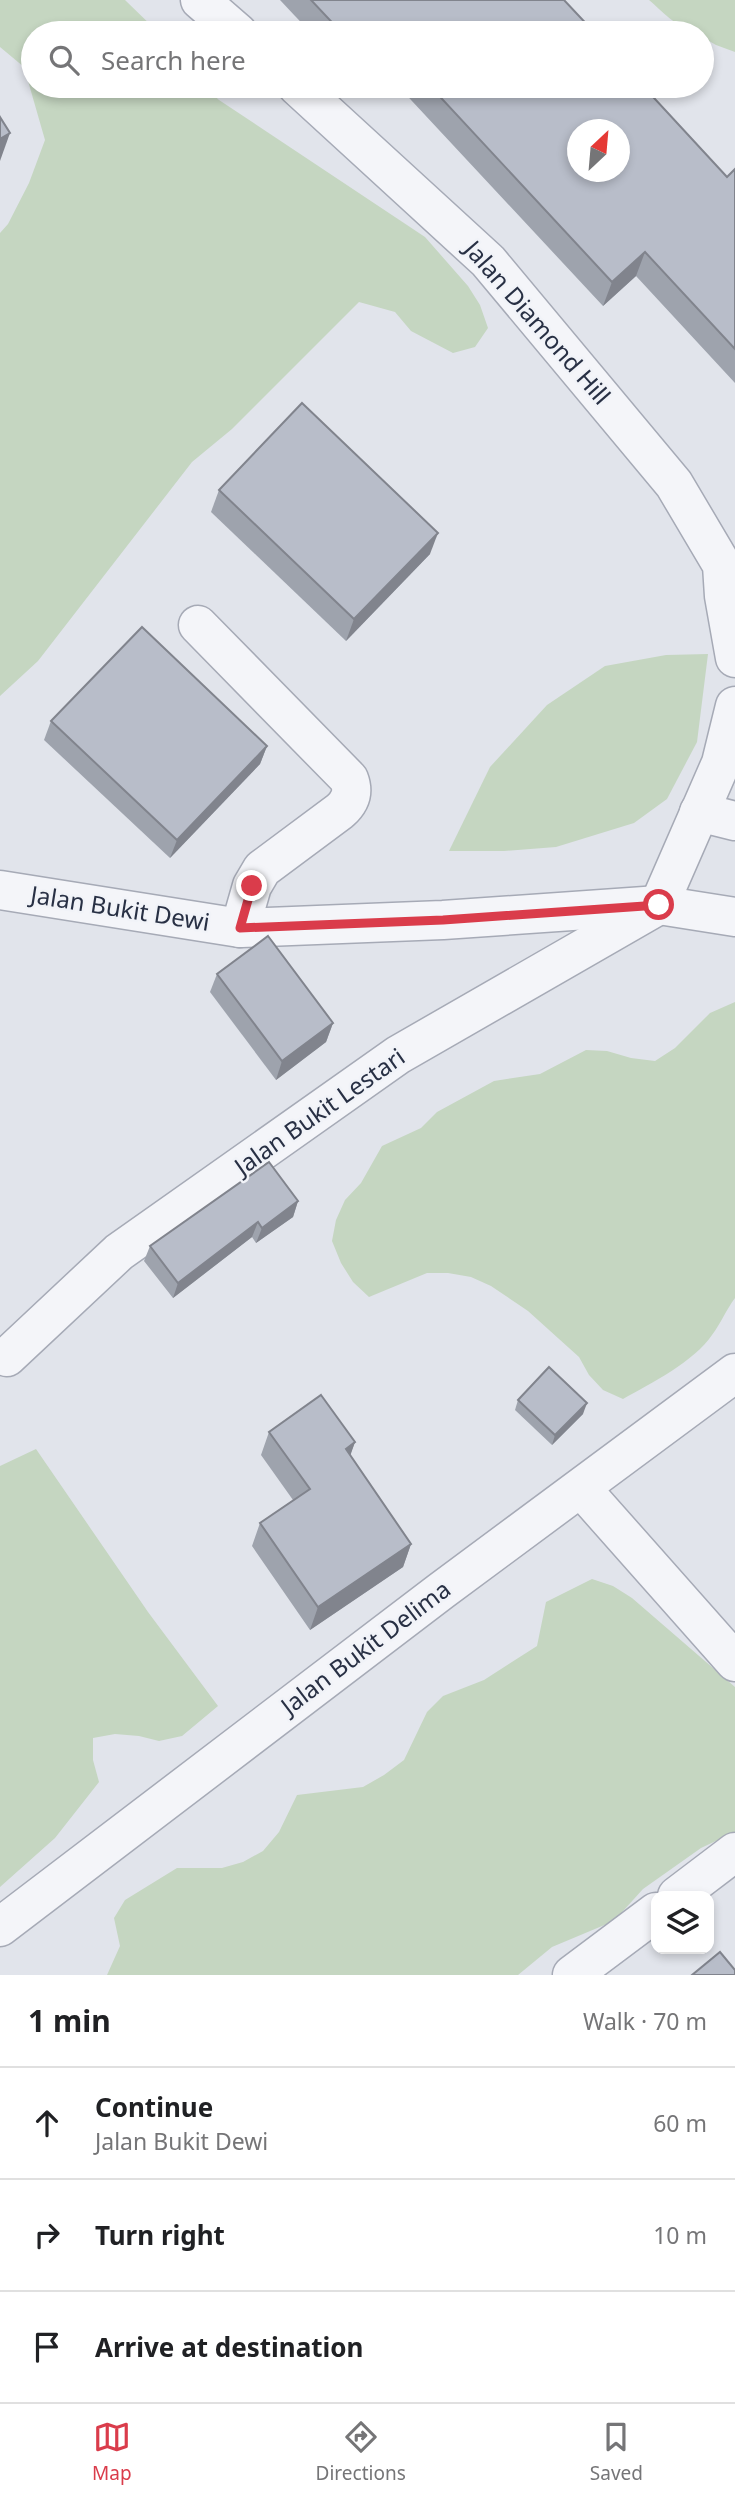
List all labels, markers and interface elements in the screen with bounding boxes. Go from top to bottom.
search box [21,21,714,98]
icon: search [45,41,83,79]
text: Search here [101,42,246,78]
north arrow [567,119,630,182]
street label: Jalan Diamond Hill [456,232,619,411]
route end [236,870,267,901]
street label: Jalan Bukit Dewi [26,877,212,938]
route start [643,889,674,920]
street label: Jalan Bukit Lestari [226,1040,411,1183]
street label: Jalan Bukit Delima [272,1572,457,1723]
map controls [651,1891,714,1954]
button: layers [651,1891,714,1954]
text: 1 min [28,2000,111,2041]
text: Walk · 70 m [583,2005,707,2037]
text: Continue [95,2089,213,2125]
icon: ahead [28,2104,66,2142]
text: 60 m [653,2107,707,2139]
text: Jalan Bukit Dewi [95,2125,268,2157]
icon: right [28,2216,66,2254]
text: Turn right [95,2217,225,2253]
text: 10 m [653,2219,707,2251]
icon: arrive [28,2328,66,2366]
text: Arrive at destination [95,2329,364,2365]
tab: Map [92,2418,132,2486]
tab: Directions [316,2418,406,2486]
tab: Saved [590,2418,643,2486]

